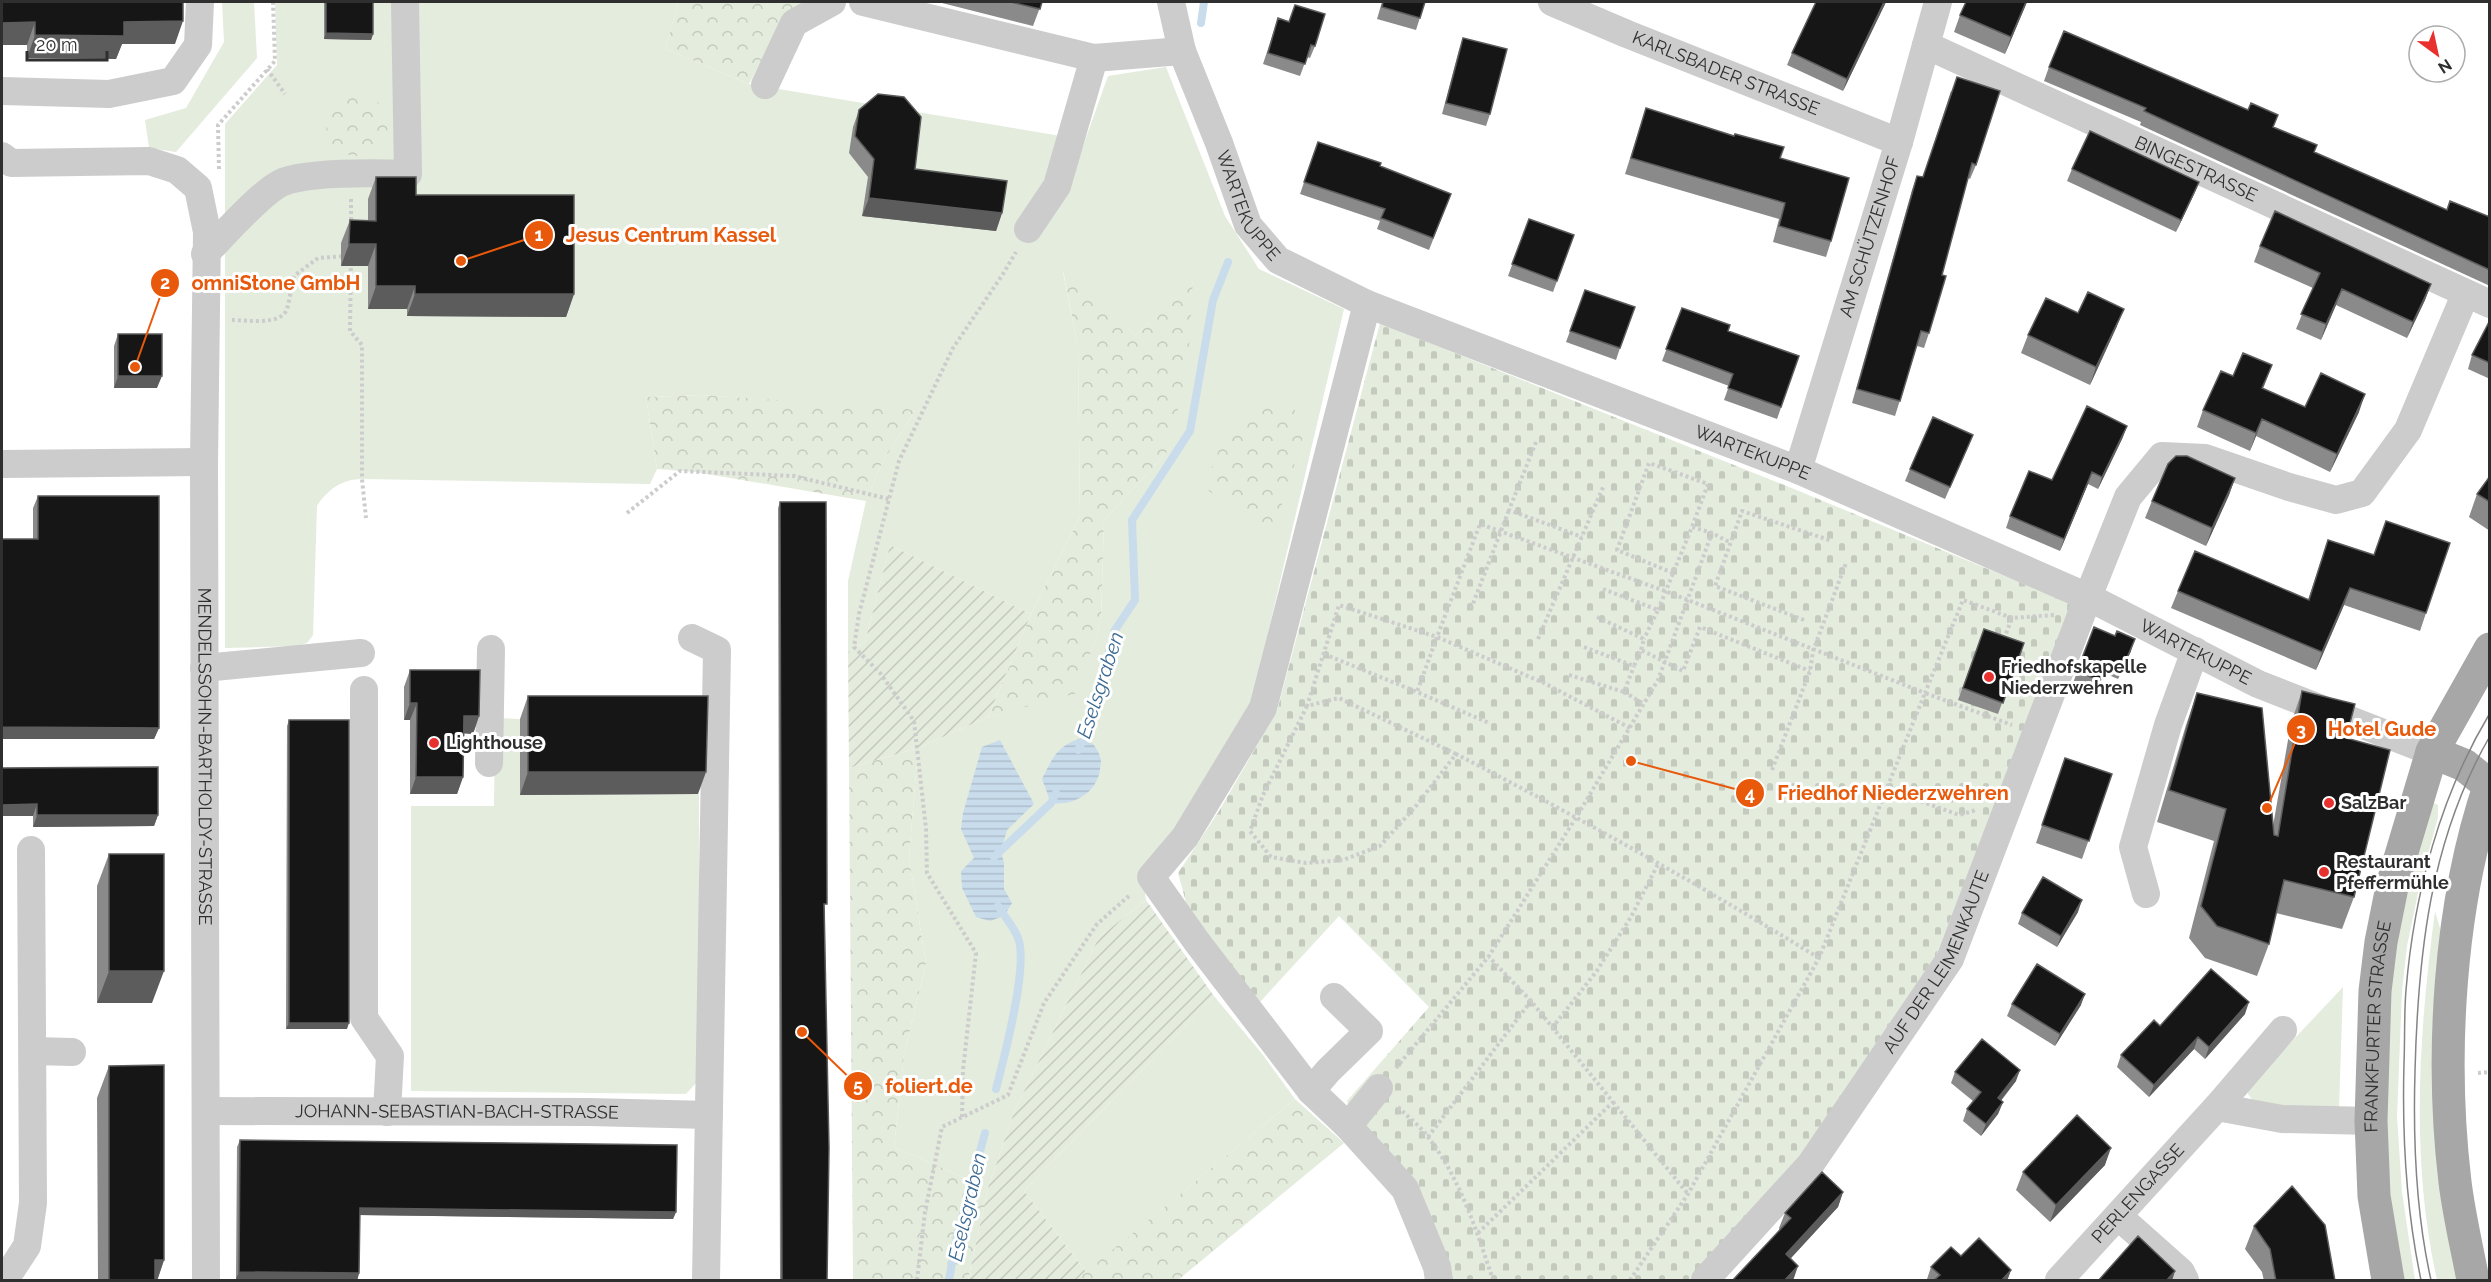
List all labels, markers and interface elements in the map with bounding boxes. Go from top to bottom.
scale bar [27,24,106,62]
north arrow [2407,24,2467,84]
street label: KARLSBADER STRASSE [1630,26,1823,119]
text: 20 m [36,34,78,55]
text: N [2435,55,2455,77]
street label: BINGESTRASSE [2131,131,2261,206]
street label: WARTEKUPPE [1212,147,1285,265]
street label: AM SCHÜTZENHOF [1835,154,1904,320]
callout: Jesus Centrum Kassel [524,216,788,254]
text: Jesus Centrum Kassel [566,223,777,247]
text: 1 [535,224,544,245]
callout: omniStone GmbH [150,264,373,302]
text: omniStone GmbH [192,271,360,295]
text: 2 [160,272,170,293]
street label: WARTEKUPPE [1692,420,1814,484]
street label: MENDELSSOHN-BARTHOLDY-STRASSE [194,588,216,925]
street label: WARTEKUPPE [2137,614,2255,689]
water label: Eselsgraben [1072,629,1128,741]
place label: Friedhofskapelle Niederzwehren [2001,656,2147,698]
marker: Friedhofskapelle Niederzwehren [1982,670,1996,684]
callout: Hotel Gude [2286,710,2449,748]
text: Hotel Gude [2328,717,2436,741]
text: 3 [2296,719,2306,740]
place label: Lighthouse [446,732,543,753]
marker: Lighthouse [427,736,441,750]
callout: Friedhof Niederzwehren [1735,774,2021,812]
text: Friedhof Niederzwehren [1777,781,2009,805]
text: 4 [1745,783,1755,804]
place label: SalzBar [2341,792,2406,813]
marker: SalzBar [2322,796,2336,810]
place label: Restaurant Pfeffermühle [2336,851,2449,893]
marker: Restaurant Pfeffermühle [2317,865,2331,879]
street label: AUF DER LEIMENKAUTE [1878,867,1993,1057]
street label: FRANKFURTER STRASSE [2360,919,2395,1133]
callout: foliert.de [843,1067,985,1105]
text: foliert.de [885,1074,973,1098]
text: 5 [853,1075,863,1096]
street label: JOHANN-SEBASTIAN-BACH-STRASSE [295,1100,619,1123]
street label: PERLENGASSE [2087,1139,2188,1247]
water label: Eselsgraben [943,1150,991,1264]

